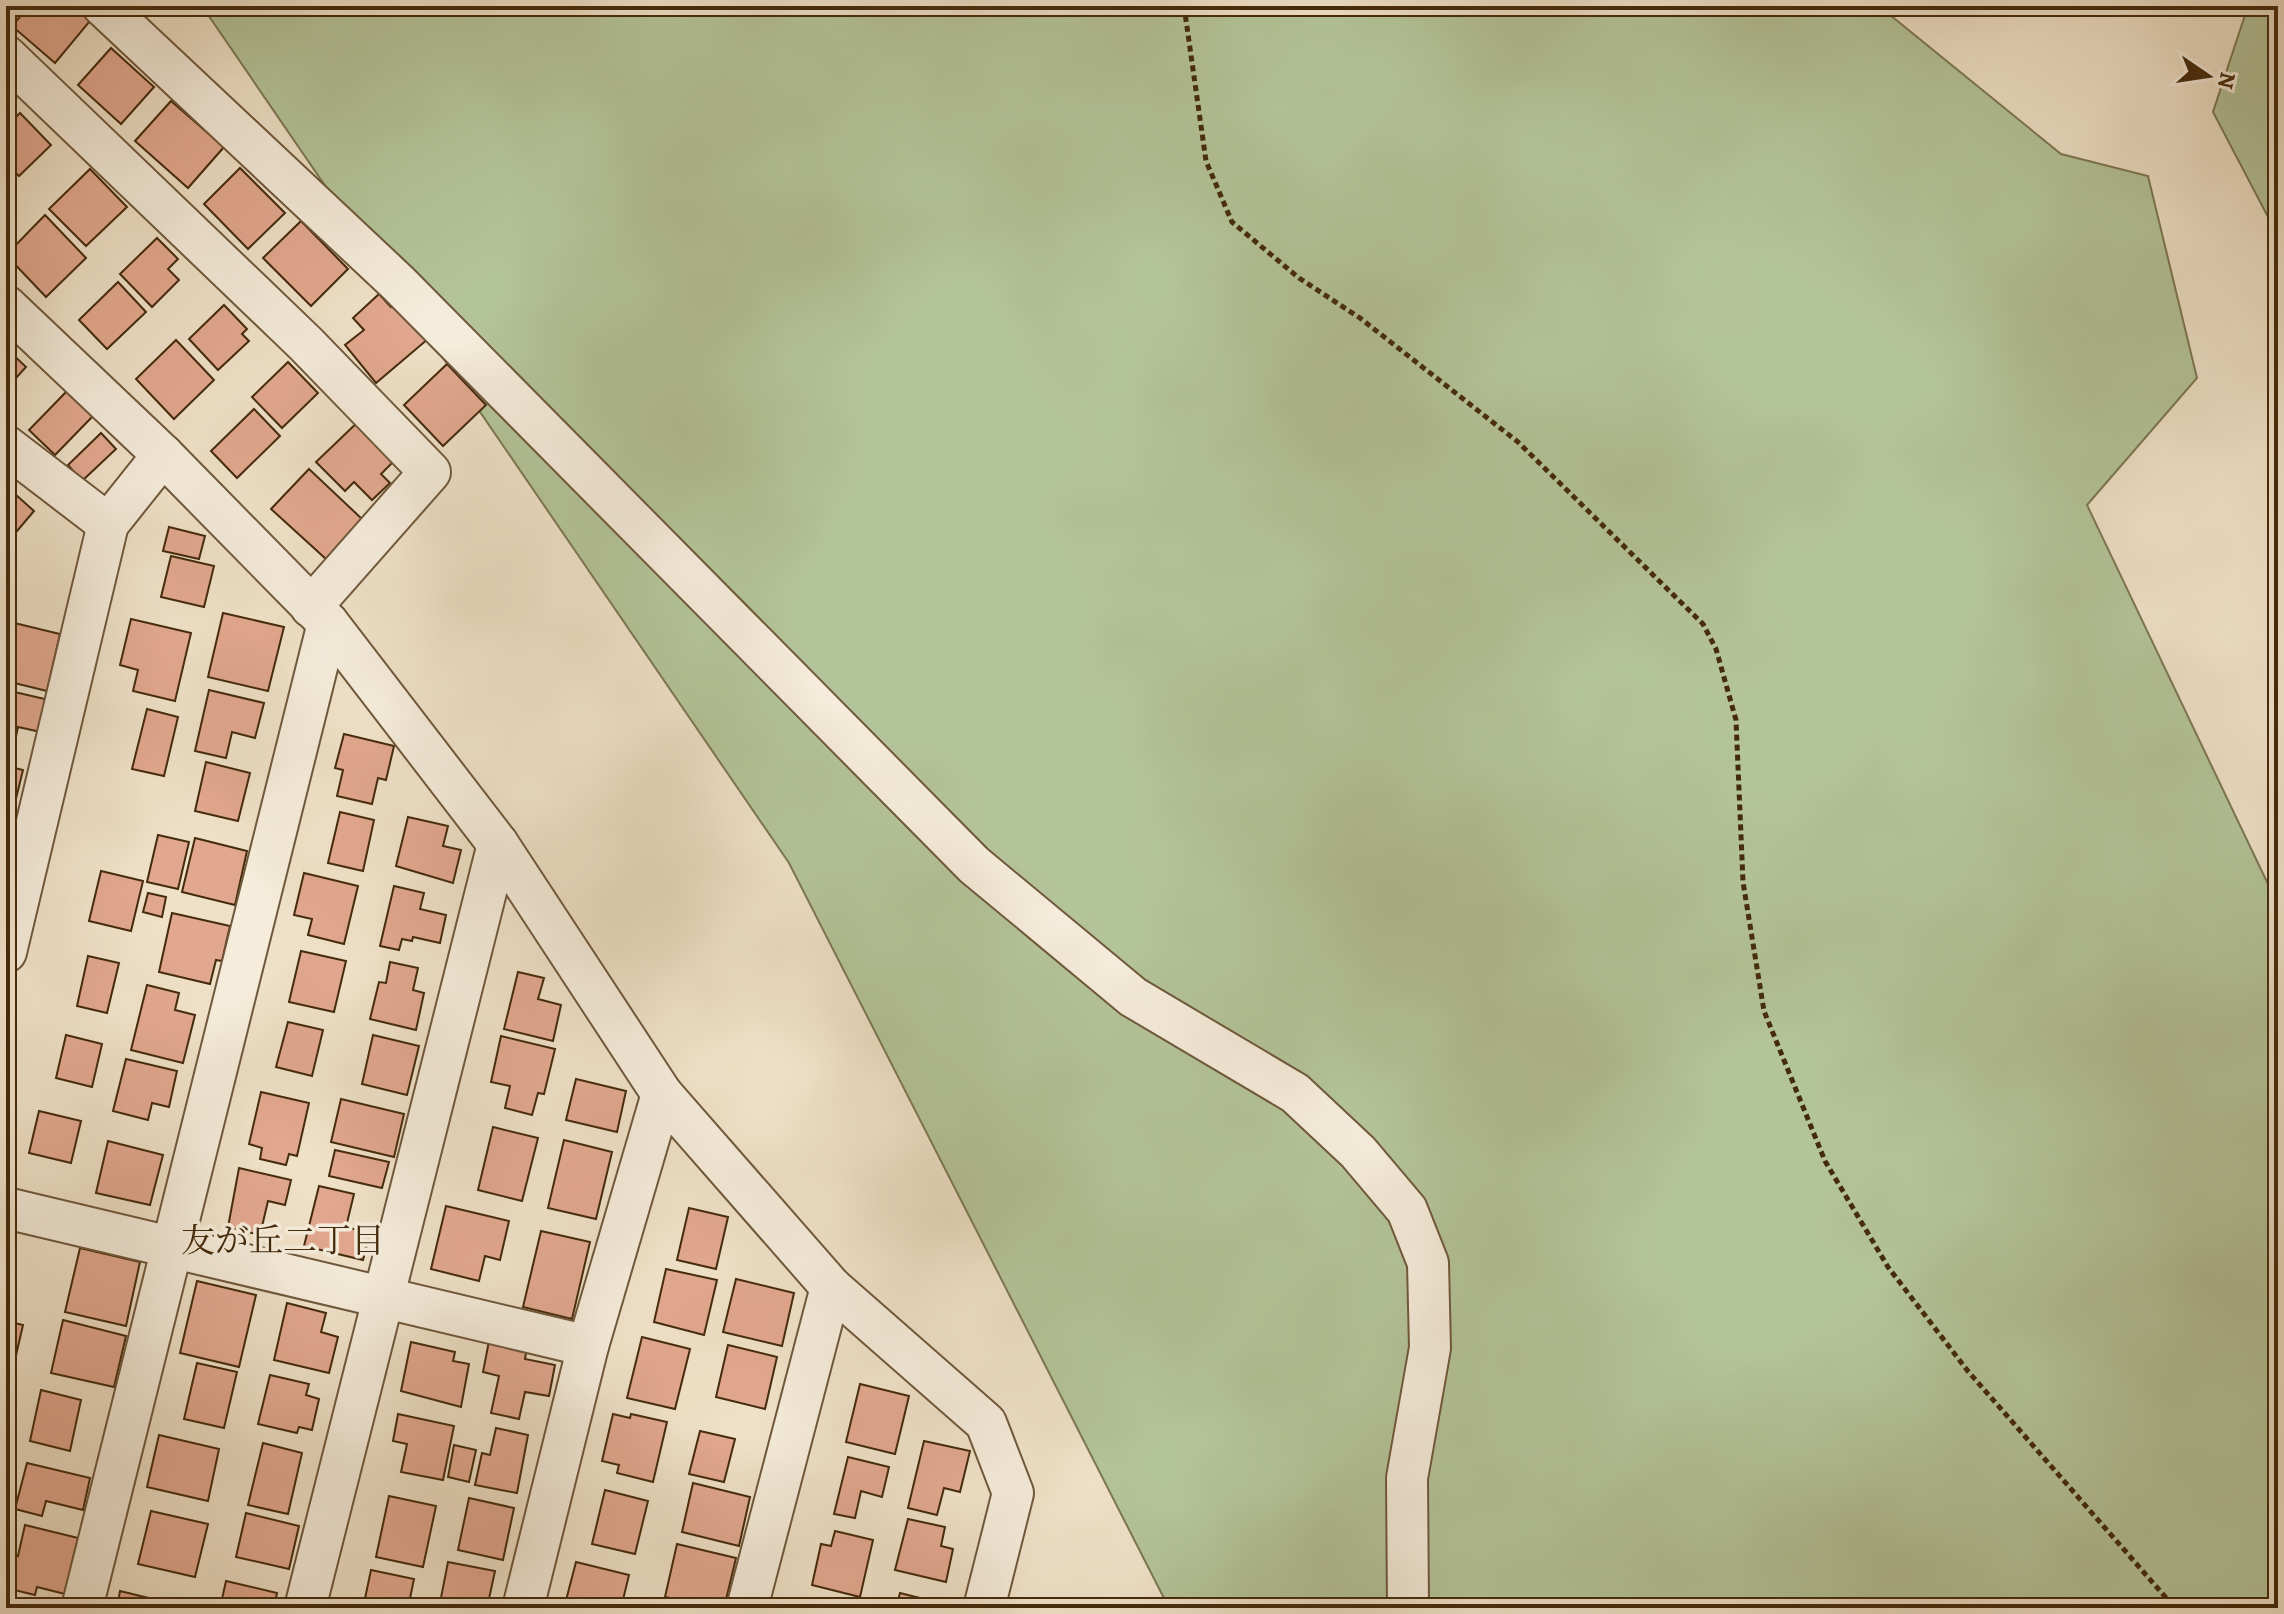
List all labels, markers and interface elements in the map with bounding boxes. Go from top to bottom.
north arrow [2168,36,2248,116]
text: N [2210,69,2243,91]
district label: 友が丘二丁目 [181,1217,385,1264]

